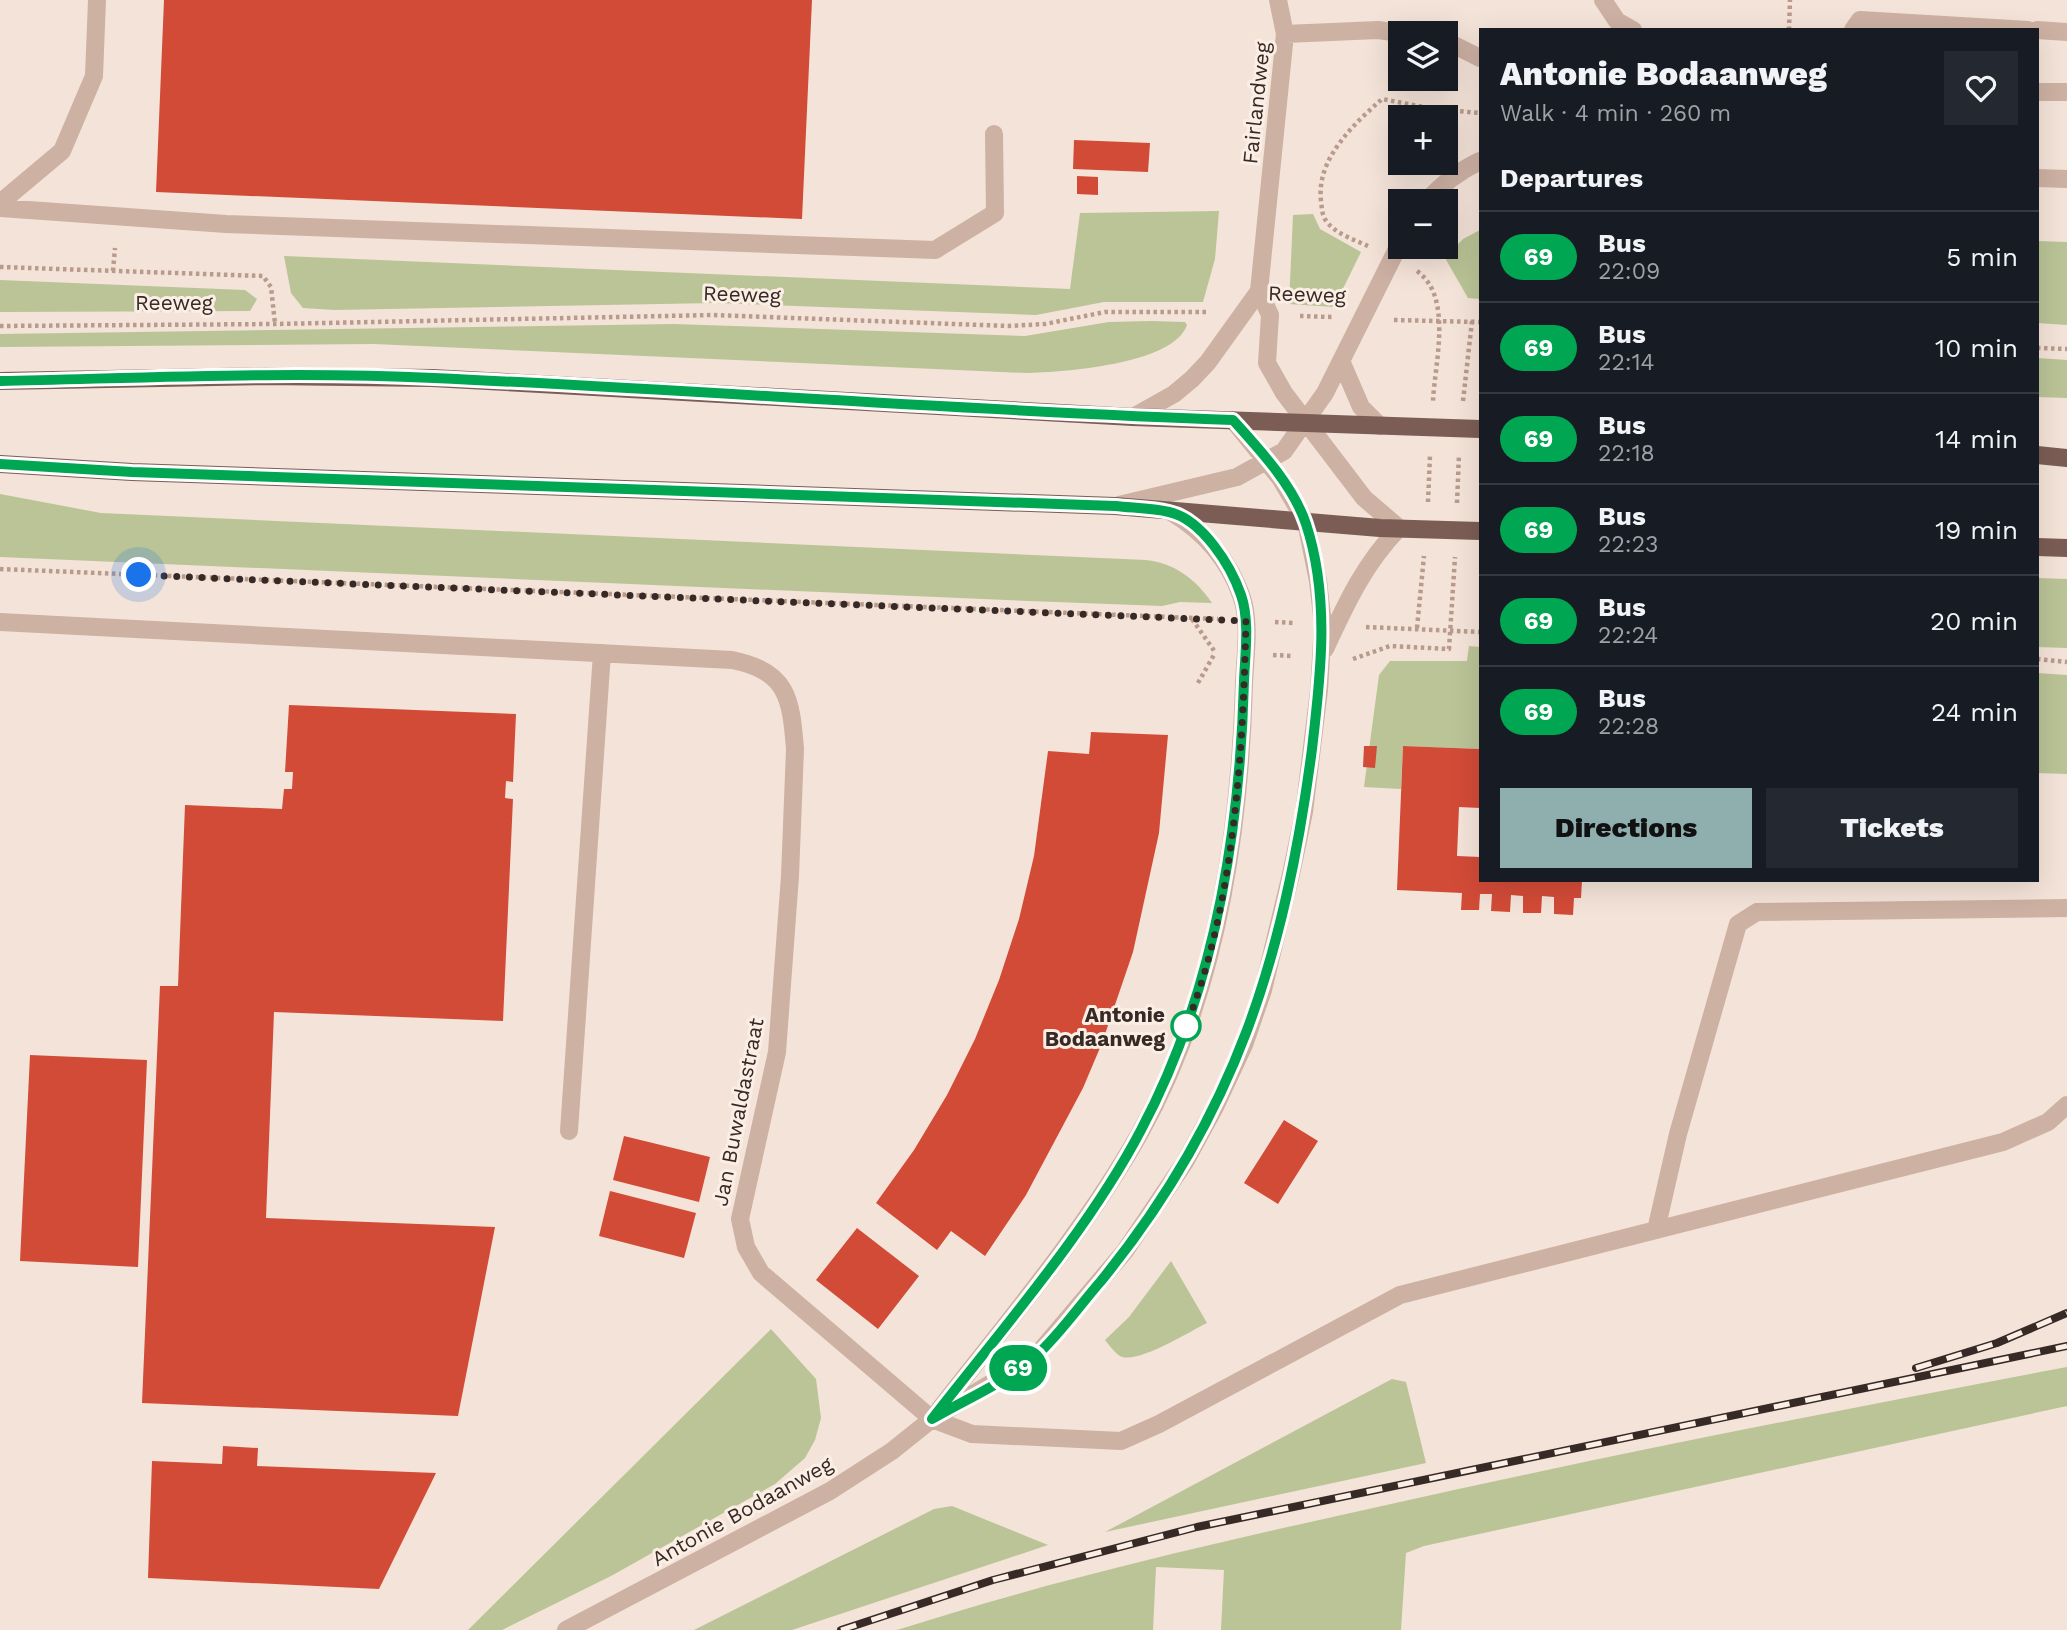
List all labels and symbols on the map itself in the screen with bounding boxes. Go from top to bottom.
street label: Fairlandweg [1237,40,1275,165]
street label: Reeweg [703,280,782,308]
street label: Reeweg [1268,280,1347,308]
street label: Reeweg [135,290,214,315]
your location [121,557,156,592]
place label: Antonie Bodaanweg [1045,1002,1165,1051]
marker: Antonie Bodaanweg [1171,1011,1201,1041]
street label: Jan Buwaldastraat [707,1016,769,1208]
line badge: 69 [986,1345,1050,1391]
street label: Antonie Bodaanweg [647,1451,837,1571]

